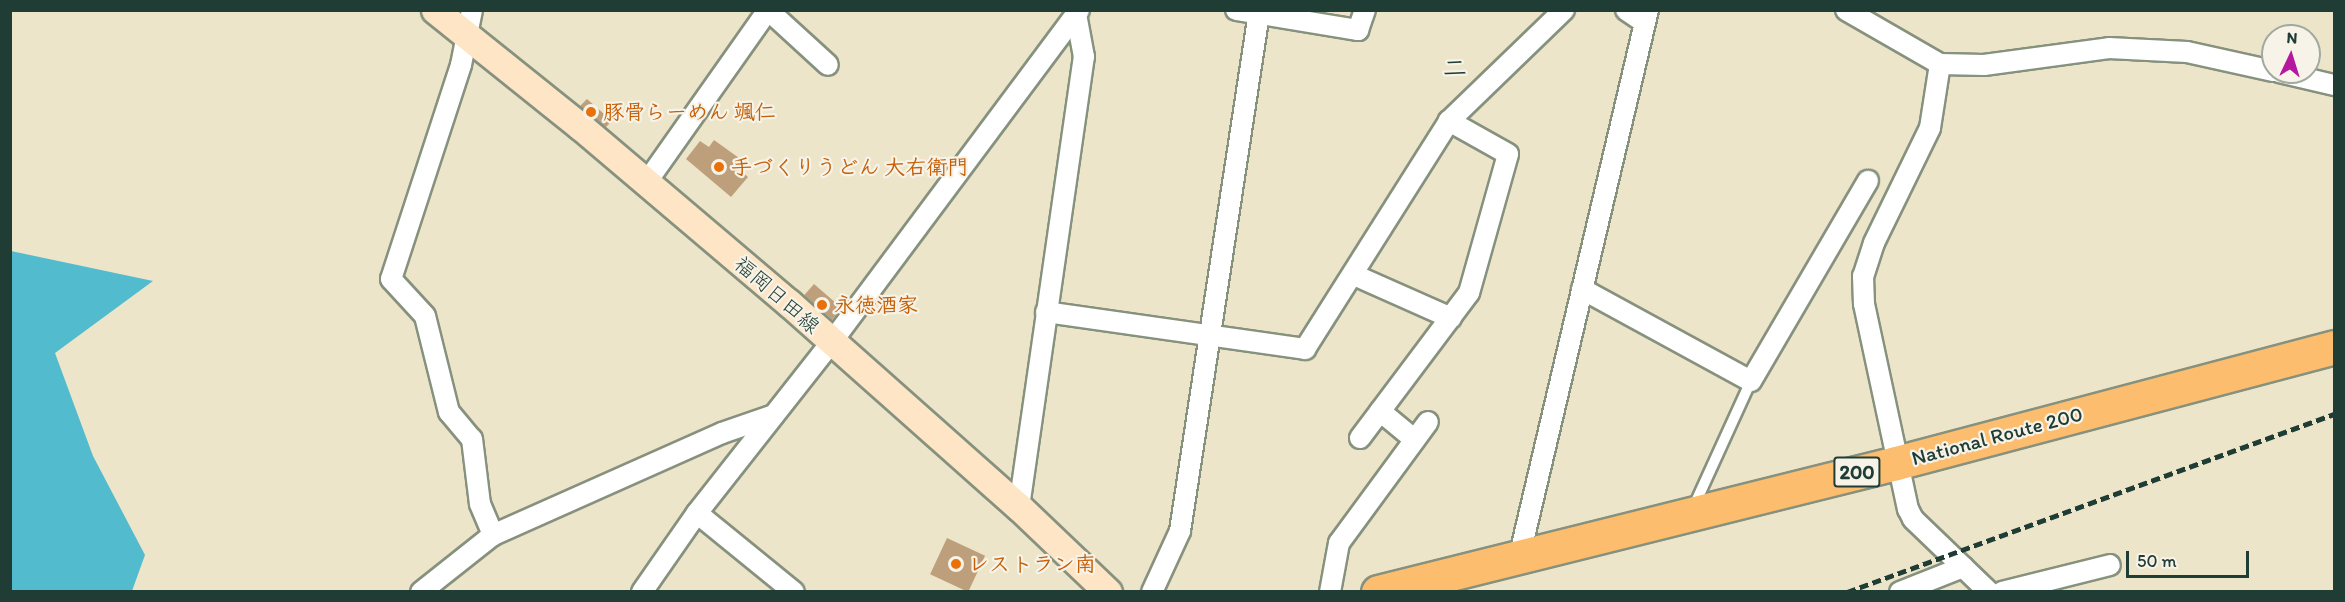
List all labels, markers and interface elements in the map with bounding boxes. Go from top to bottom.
north arrow [2261,24,2321,84]
text: N [2286,28,2298,47]
district label: 二 [1443,54,1467,82]
place label: 豚骨らーめん 颯仁 [603,99,776,125]
marker: 豚骨らーめん 颯仁 [584,105,598,119]
place label: 手づくりうどん 大右衛門 [731,154,967,180]
marker: 手づくりうどん 大右衛門 [712,160,726,174]
street label: 福岡日田線 [729,251,825,339]
place label: 永徳酒家 [834,292,918,318]
marker: 永徳酒家 [815,298,829,312]
street label: National Route 200 [1909,401,2085,471]
road number: 200 [1833,455,1881,489]
scale bar [2129,539,2252,577]
text: 50 m [2137,550,2177,572]
place label: レストラン南 [968,551,1094,577]
marker: レストラン南 [949,557,963,571]

